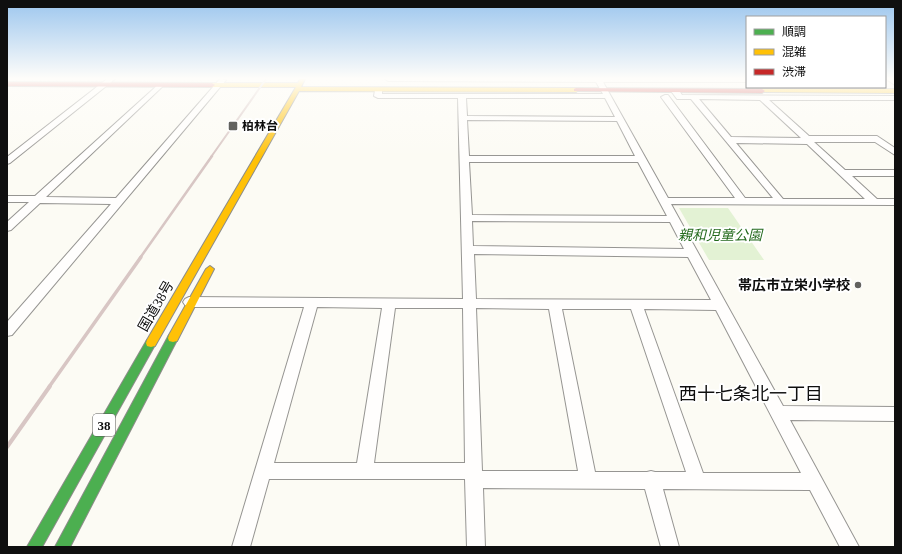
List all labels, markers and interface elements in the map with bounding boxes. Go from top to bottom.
legend [746,16,886,88]
text: 順調 [782,25,806,39]
text: 混雑 [782,45,806,59]
text: 渋滞 [782,65,806,79]
place label: 柏林台 [242,119,278,133]
marker: 柏林台 [227,120,239,132]
park label: 親和児童公園 [678,228,764,243]
street label: 国道38号 [136,278,176,334]
place label: 帯広市立栄小学校 [738,278,850,293]
marker: 帯広市立栄小学校 [853,280,863,290]
district label: 西十七条北一丁目 [679,384,823,404]
road number: 38 [93,414,115,436]

